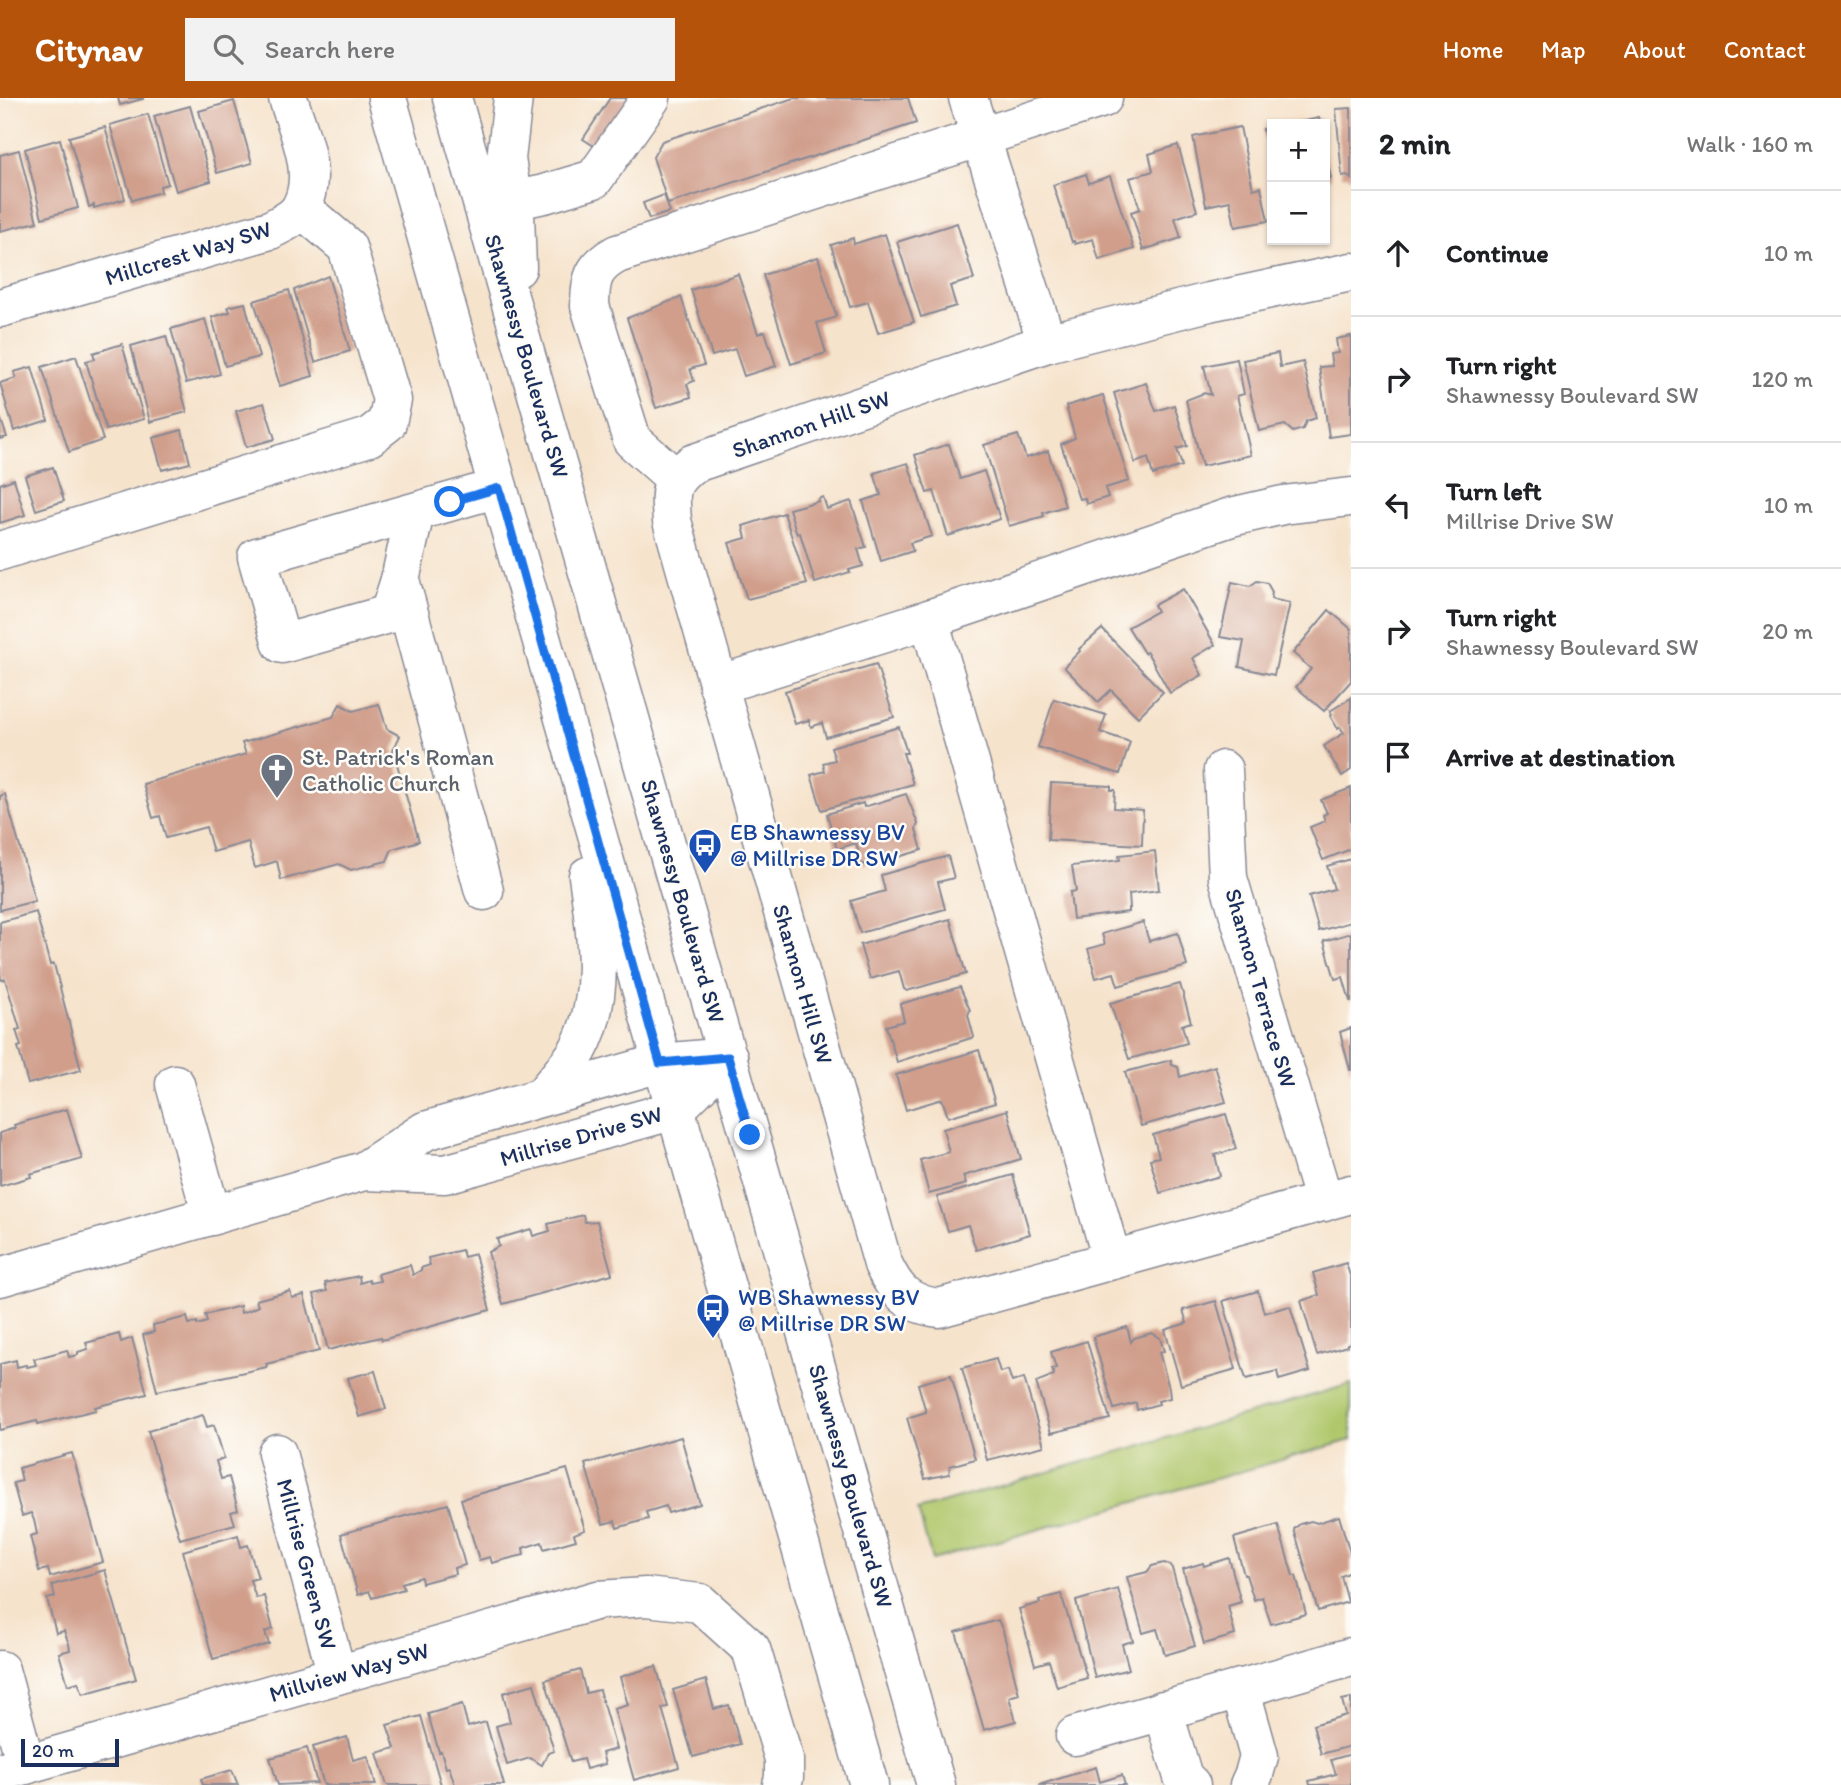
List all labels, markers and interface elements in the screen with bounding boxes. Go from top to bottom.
search box [185,18,675,81]
text: Citynav [35,30,143,69]
icon: search [209,30,247,68]
text: Search here [265,33,395,65]
text: Home [1443,35,1503,64]
text: Map [1541,35,1585,64]
text: About [1623,35,1686,64]
text: Contact [1724,35,1806,64]
map controls [1267,119,1330,245]
button: + [1267,119,1330,182]
text: 2 min [1379,125,1450,162]
text: Walk · 160 m [1687,130,1813,158]
button: − [1267,182,1330,245]
street label: Millcrest Way SW [102,214,275,292]
street label: Shawnessy Boulevard SW [479,231,575,481]
icon: ahead [1379,234,1417,272]
text: Continue [1446,237,1549,269]
text: 10 m [1764,239,1813,267]
text: Turn right [1446,349,1557,381]
icon: right [1379,360,1417,398]
text: 120 m [1752,365,1813,393]
text: Shawnessy Boulevard SW [1446,381,1698,409]
street label: Shannon Hill SW [728,384,894,464]
text: Turn left [1446,475,1542,507]
route start [434,486,465,517]
icon: left [1379,486,1417,524]
text: 10 m [1764,491,1813,519]
text: Millrise Drive SW [1446,507,1614,535]
text: Turn right [1446,601,1557,633]
icon: right [1379,612,1417,650]
text: 20 m [1762,617,1813,645]
text: Shawnessy Boulevard SW [1446,633,1698,661]
icon: arrive [1379,738,1417,776]
text: Arrive at destination [1446,741,1675,773]
place label: St. Patrick's Roman Catholic Church [302,743,494,797]
church icon: St. Patrick's Roman Catholic Church [258,751,296,800]
street label: Shawnessy Boulevard SW [635,776,731,1026]
place label: EB Shawnessy BV @ Millrise DR SW [730,818,905,872]
bus stop icon: EB Shawnessy BV @ Millrise DR SW [686,826,724,875]
street label: Shannon Terrace SW [1219,885,1303,1091]
street label: Shannon Hill SW [767,901,839,1067]
street label: Millrise Drive SW [497,1099,666,1173]
route end [734,1119,765,1150]
place label: WB Shawnessy BV @ Millrise DR SW [738,1283,920,1337]
bus stop icon: WB Shawnessy BV @ Millrise DR SW [694,1291,732,1340]
street label: Shawnessy Boulevard SW [803,1361,899,1611]
street label: Millrise Green SW [271,1475,343,1653]
street label: Millview Way SW [266,1636,432,1708]
scale bar [21,1736,119,1768]
text: 20 m [32,1739,74,1762]

